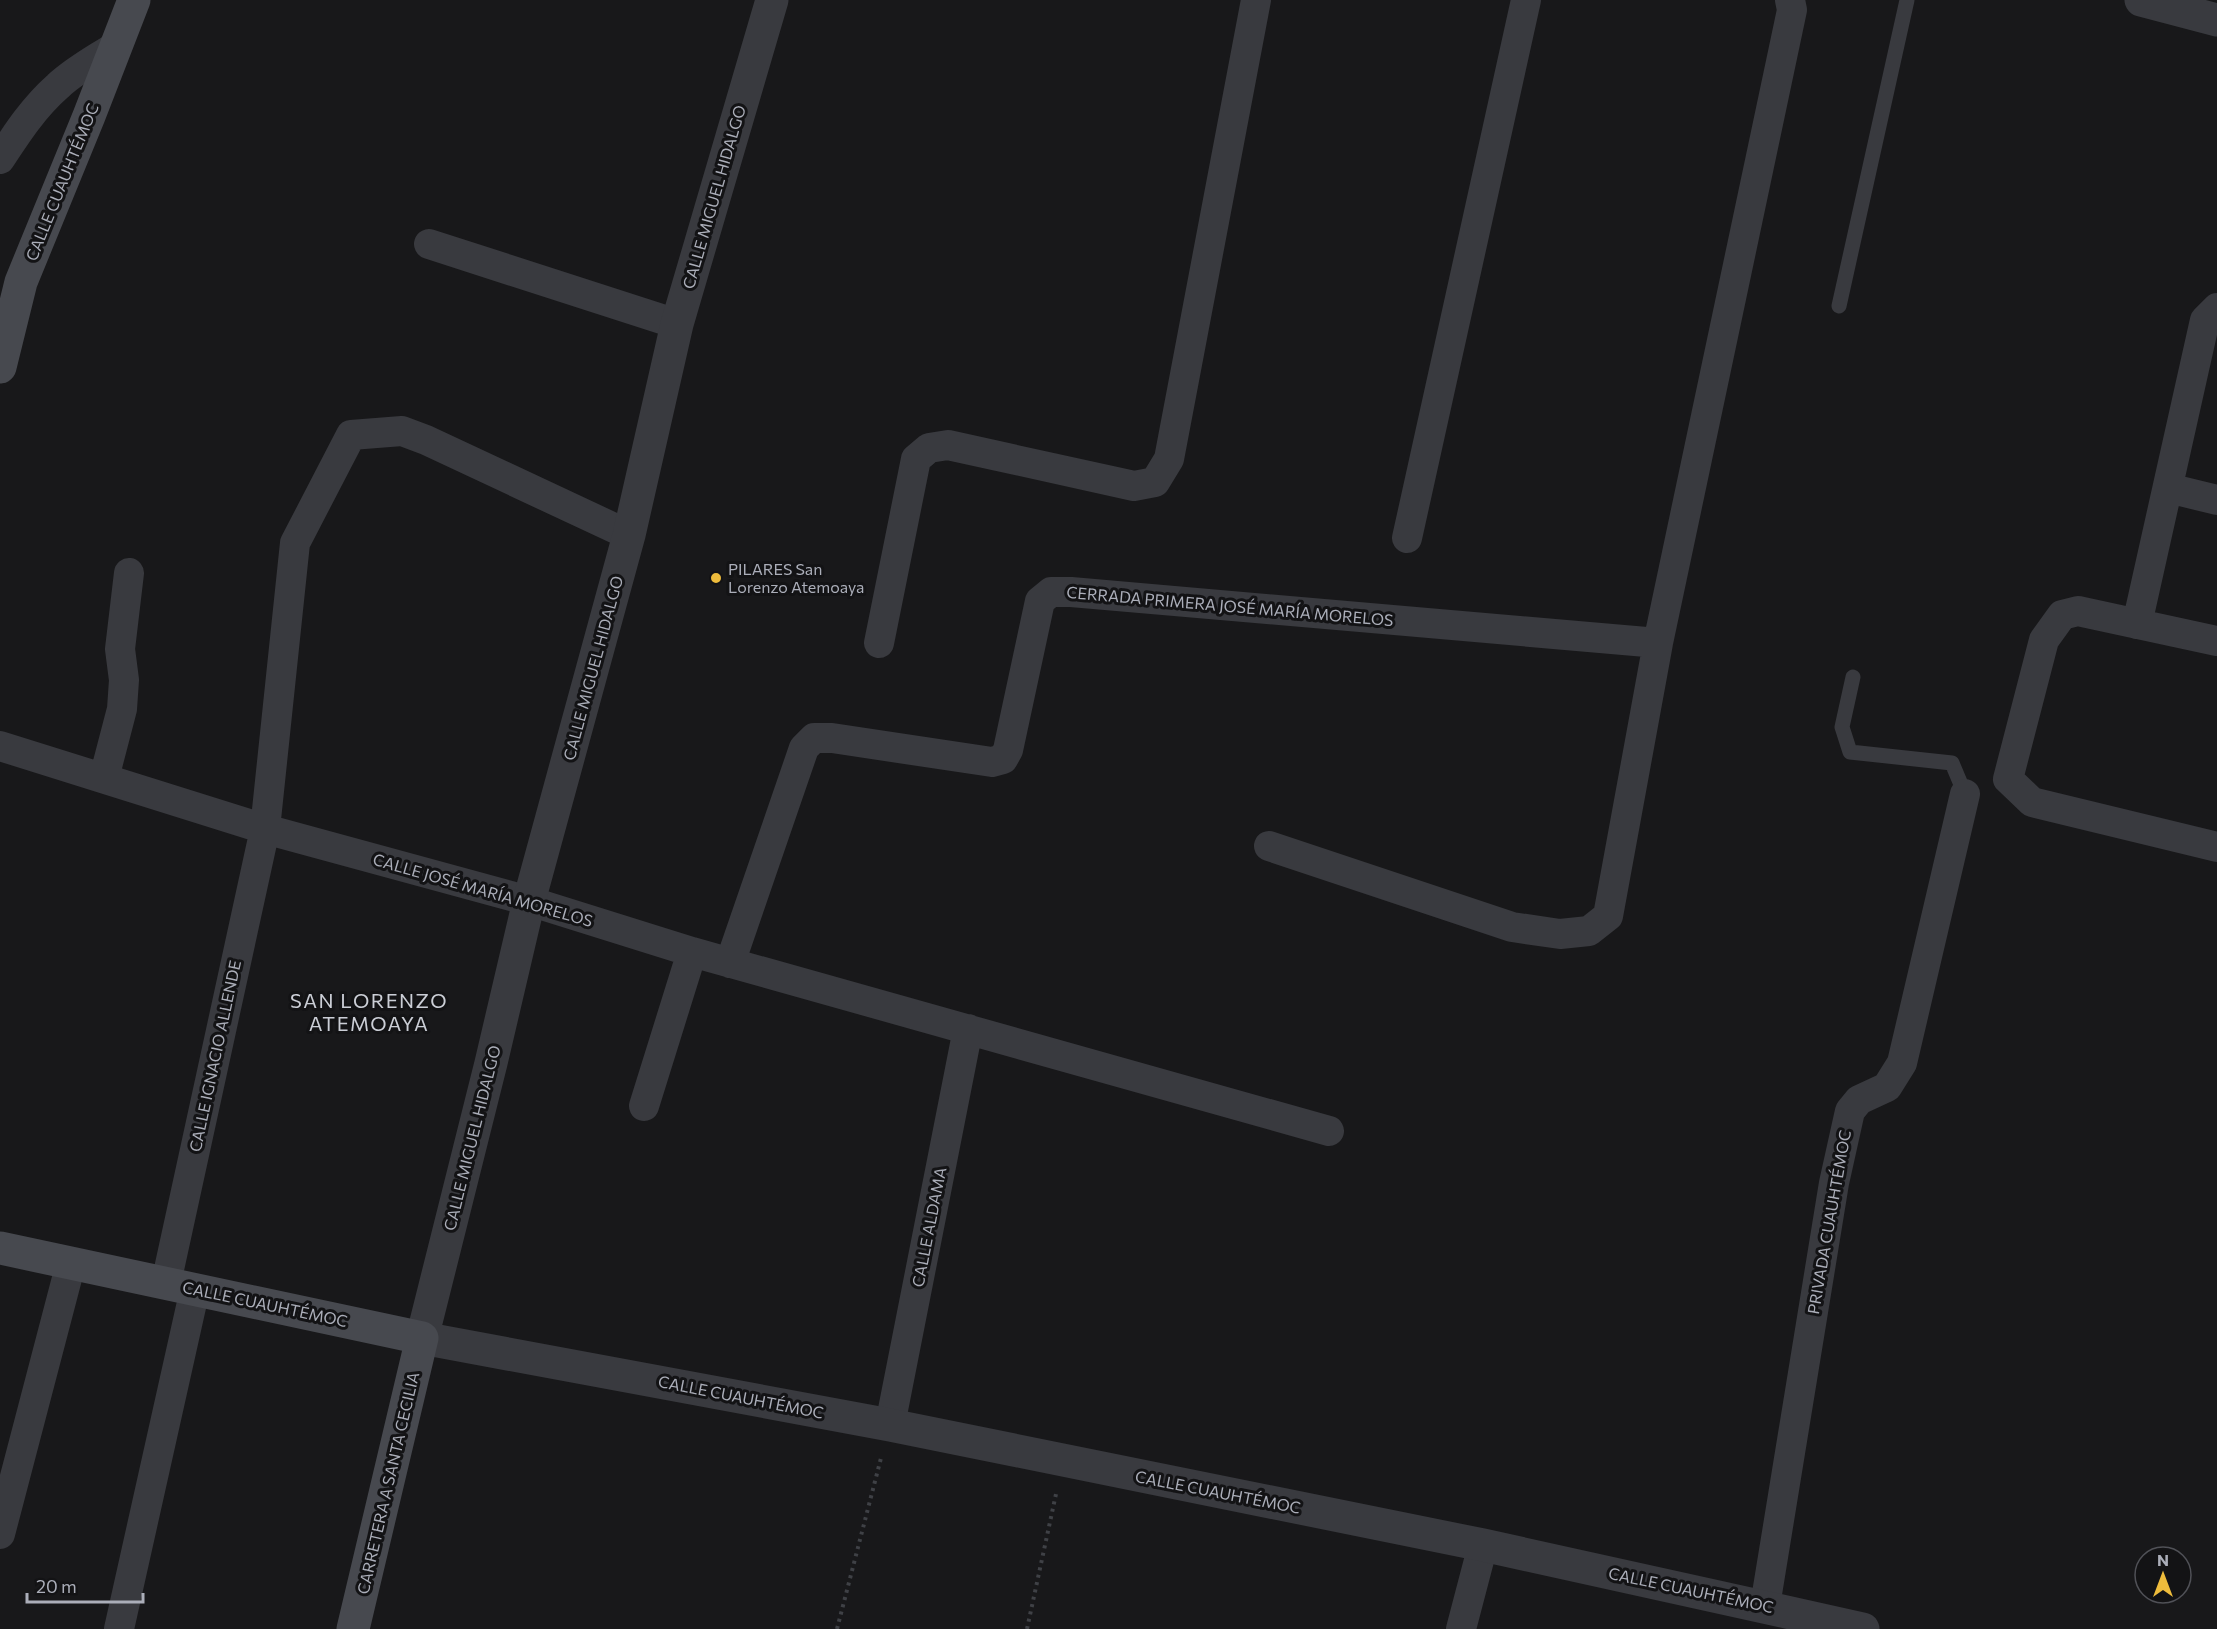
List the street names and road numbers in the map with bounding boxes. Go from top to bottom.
street label: CALLE CUAUHTÉMOC [21,100,102,263]
street label: CALLE MIGUEL HIDALGO [678,103,749,291]
street label: CALLE MIGUEL HIDALGO [559,574,626,762]
street label: CERRADA PRIMERA JOSÉ MARÍA MORELOS [1066,582,1394,629]
street label: CALLE JOSÉ MARÍA MORELOS [371,849,595,930]
street label: CALLE IGNACIO ALLENDE [185,958,244,1153]
street label: CALLE MIGUEL HIDALGO [439,1043,504,1232]
street label: PRIVADA CUAUHTÉMOC [1803,1128,1854,1316]
street label: CALLE ALDAMA [908,1165,949,1288]
street label: CALLE CUAUHTÉMOC [181,1277,349,1330]
street label: CARRETERA A SANTA CECILIA [353,1370,422,1596]
street label: CALLE CUAUHTÉMOC [657,1371,825,1422]
street label: CALLE CUAUHTÉMOC [1134,1466,1302,1517]
street label: CALLE CUAUHTÉMOC [1607,1563,1775,1616]

